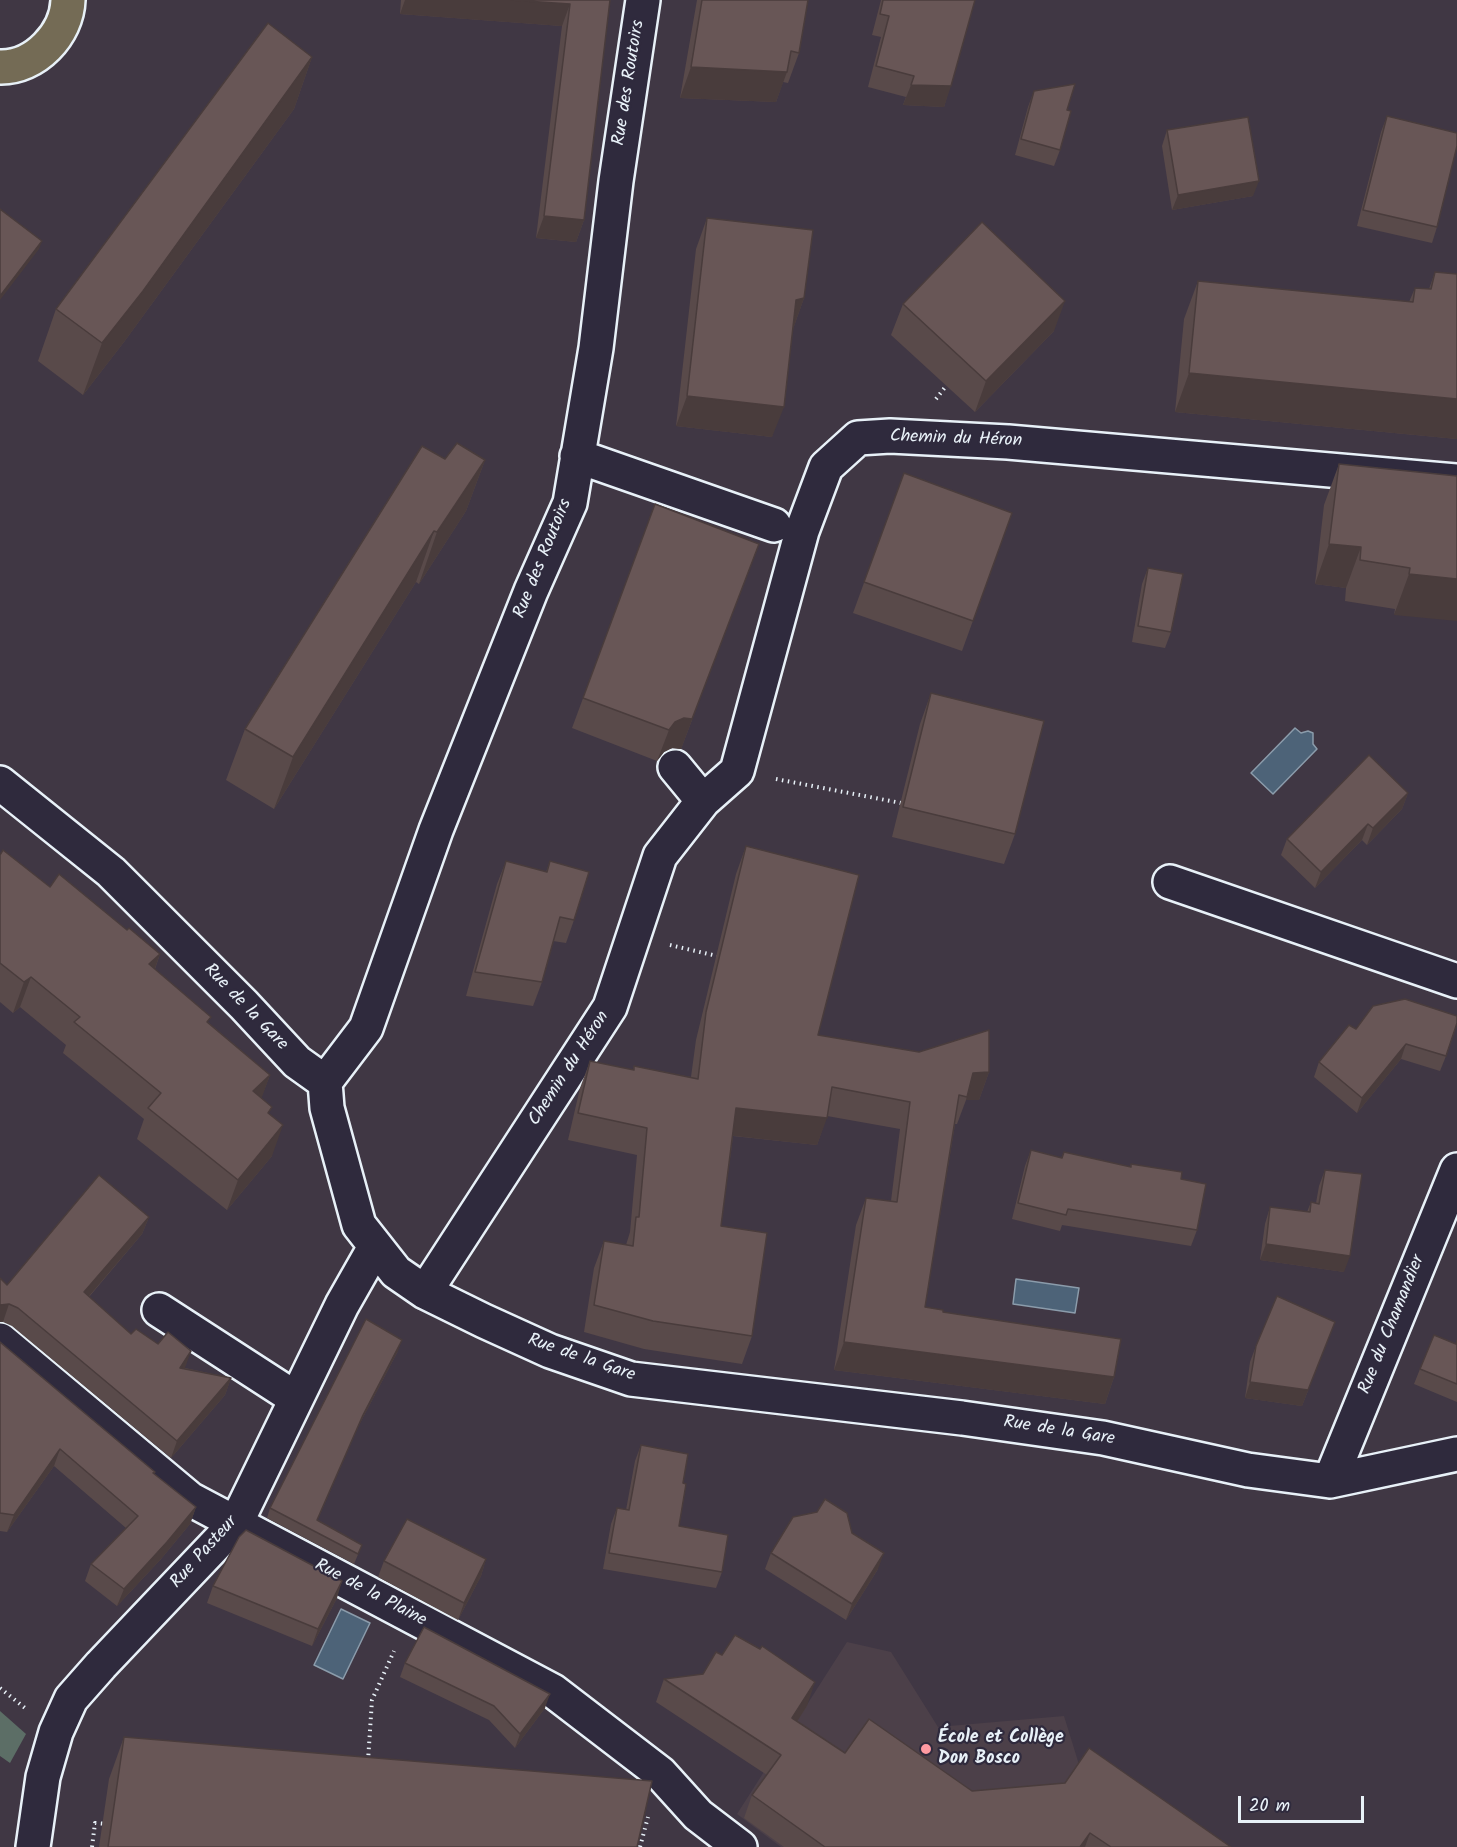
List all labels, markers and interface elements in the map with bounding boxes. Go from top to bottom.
street label: Rue des Routoirs [609,19,651,147]
street label: Chemin du Héron [889,427,1023,453]
street label: Rue des Routoirs [510,496,578,622]
street label: Rue de la Gare [198,960,292,1056]
street label: Chemin du Héron [525,1008,615,1130]
street label: Rue du Chamandier [1355,1252,1431,1398]
street label: Rue de la Gare [524,1330,638,1388]
street label: Rue de la Gare [1002,1413,1116,1451]
street label: Rue Pasteur [167,1512,243,1594]
street label: Rue de la Plaine [310,1555,430,1633]
place label: École et Collège Don Bosco [938,1728,1064,1770]
marker: École et Collège Don Bosco [919,1742,933,1756]
scale bar [1241,1784,1367,1822]
text: 20 m [1249,1792,1290,1821]

